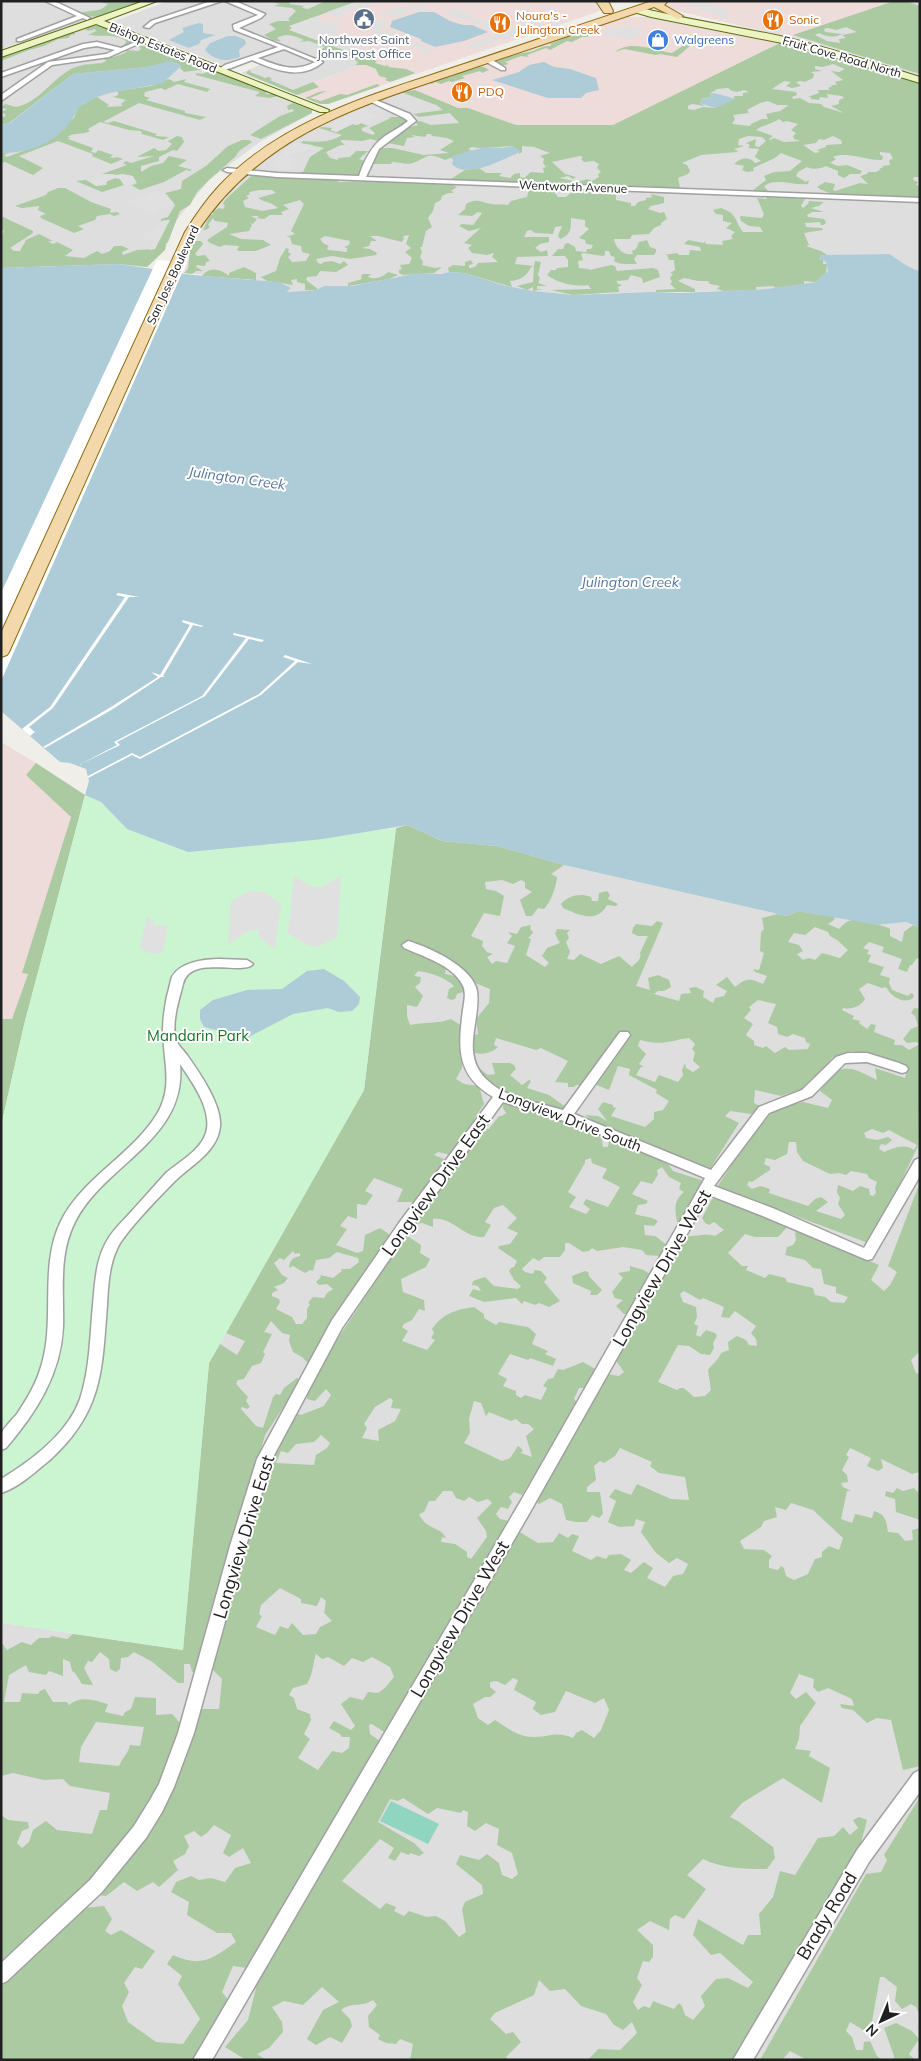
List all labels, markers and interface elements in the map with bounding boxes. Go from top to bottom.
public building icon: Northwest Saint Johns Post Office [352,7,376,31]
place label: Noura's - Julington Creek [516,8,601,37]
restaurant icon: Sonic [761,8,785,32]
restaurant icon: Noura's - Julington Creek [488,11,512,35]
place label: Sonic [789,12,819,27]
street label: Bishop Estates Road [107,19,219,76]
shop icon: Walgreens [646,28,670,52]
place label: Northwest Saint Johns Post Office [317,32,411,61]
place label: Walgreens [674,32,734,47]
street label: Fruit Cove Road North [781,32,903,81]
restaurant icon: PDQ [450,80,474,104]
place label: PDQ [478,84,504,99]
street label: Wentworth Avenue [519,177,628,196]
street label: San Jose Boulevard [143,223,202,327]
water label: Julington Creek [186,462,287,494]
water label: Julington Creek [580,573,680,591]
park label: Mandarin Park [147,1026,249,1045]
street label: Longview Drive South [496,1083,644,1156]
street label: Longview Drive East [376,1109,495,1260]
street label: Longview Drive West [607,1185,716,1350]
street label: Longview Drive East [208,1452,279,1621]
street label: Longview Drive West [405,1536,514,1701]
street label: Brady Road [791,1868,862,1964]
north arrow [856,1996,906,2046]
text: N [862,2020,882,2040]

